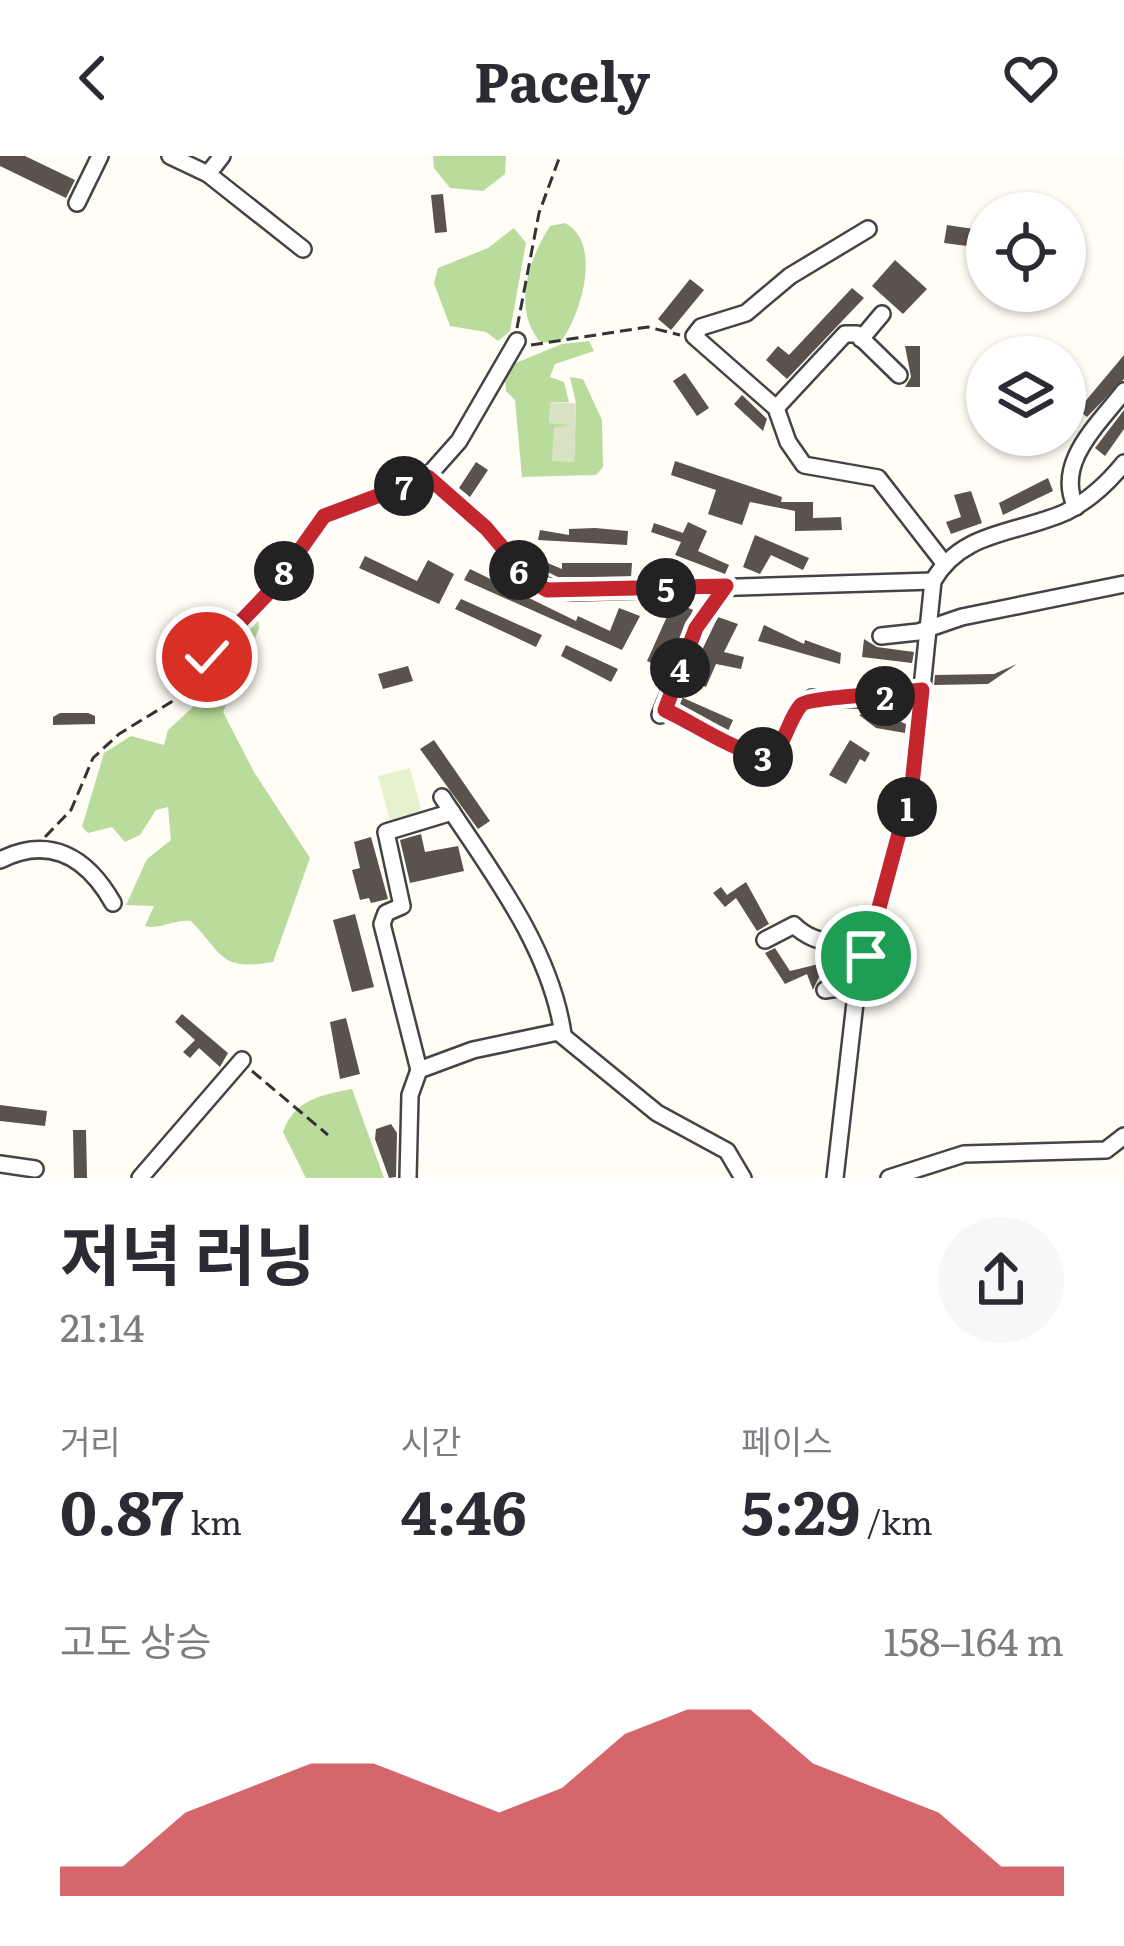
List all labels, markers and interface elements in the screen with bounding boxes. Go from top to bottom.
text: Pacely [474,38,650,119]
icon: back [60,45,126,111]
icon: heart [998,45,1064,111]
map controls [966,192,1086,456]
button: locate [966,192,1086,312]
button: layers [966,336,1086,456]
pin: 7 [374,456,434,516]
text: 7 [395,461,413,510]
pin: 6 [489,540,549,600]
pin: 8 [254,541,314,601]
text: 6 [509,545,529,594]
text: 8 [274,546,294,595]
pin: 5 [636,558,696,618]
text: 5 [657,563,675,612]
pin [156,606,258,708]
icon: check [174,624,240,690]
pin: 4 [650,638,710,698]
text: 4 [670,643,690,692]
pin: 2 [855,666,915,726]
text: 2 [876,671,894,720]
pin: 3 [733,727,793,787]
text: 3 [754,732,772,781]
pin: 1 [877,777,937,837]
text: 1 [900,782,914,831]
pin [815,905,917,1007]
icon: arrive [833,923,899,989]
text: 저녁 러닝 [60,1202,316,1300]
button: share [938,1217,1064,1343]
text: 21:14 [60,1296,144,1354]
text: 거리 [60,1415,121,1464]
text: 시간 [401,1415,461,1464]
text: 페이스 [741,1415,832,1464]
text: 0.87 [60,1464,184,1553]
text: 4:46 [401,1464,527,1553]
text: 5:29 [741,1464,860,1553]
text: km [184,1496,242,1545]
text: /km [860,1496,933,1545]
text: 고도 상승 [60,1610,211,1668]
text: 158–164 m [883,1610,1064,1668]

